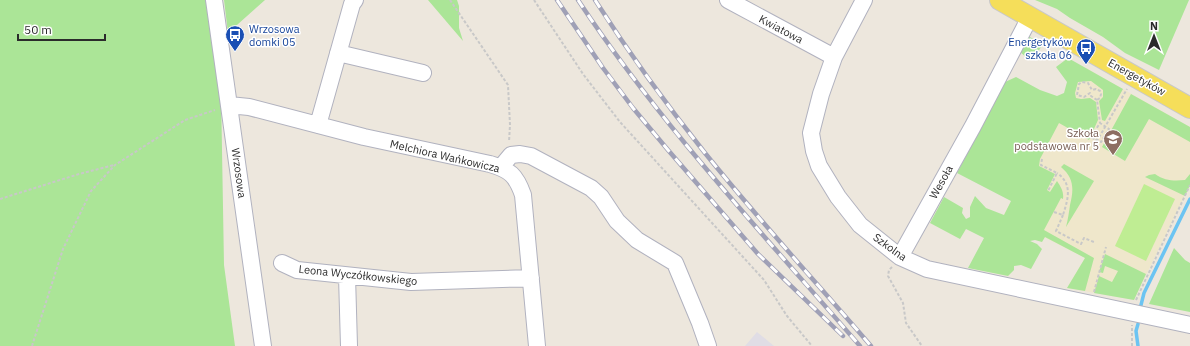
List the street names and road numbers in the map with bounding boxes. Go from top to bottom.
street label: Kwiatowa [756,12,806,47]
street label: Energetyków [1106,55,1169,99]
street label: Melchiora Wańkowicza [389,137,501,175]
street label: Wrzosowa [229,147,249,199]
street label: Wesoła [926,163,956,201]
street label: Szkolna [870,230,910,264]
street label: Leona Wyczółkowskiego [298,262,418,288]

